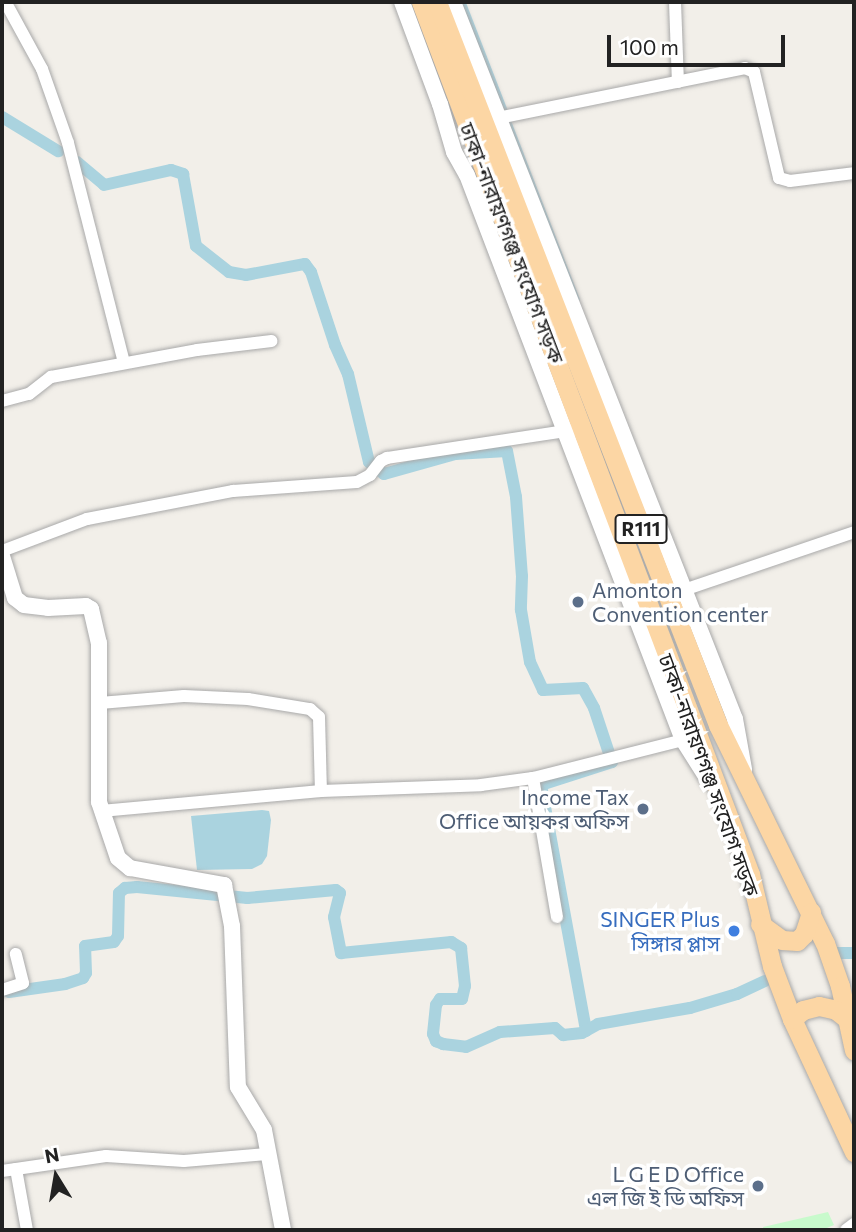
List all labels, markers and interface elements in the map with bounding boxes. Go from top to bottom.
scale bar [611,21,790,65]
text: 100 m [620,34,679,59]
street label: ঢাকা-নারায়ণগঞ্জ সংযোগ সড়ক [454,119,570,367]
road number: R111 [613,514,669,544]
place label: Amonton Convention center [592,577,768,627]
marker: Amonton Convention center [570,594,586,610]
street label: ঢাকা-নারায়ণগঞ্জ সংযোগ সড়ক [653,651,765,899]
place label: Income Tax Office আয়কর অফিস [439,784,629,834]
marker: Income Tax Office আয়কর অফিস [635,801,651,817]
place label: SINGER Plus সিঙ্গার প্লাস [600,906,720,956]
marker: SINGER Plus সিঙ্গার প্লাস [726,923,742,939]
north arrow [21,1141,91,1211]
text: N [43,1142,61,1168]
place label: L G E D Office এল জি ই ডি অফিস [587,1161,744,1211]
marker: L G E D Office এল জি ই ডি অফিস [750,1178,766,1194]

